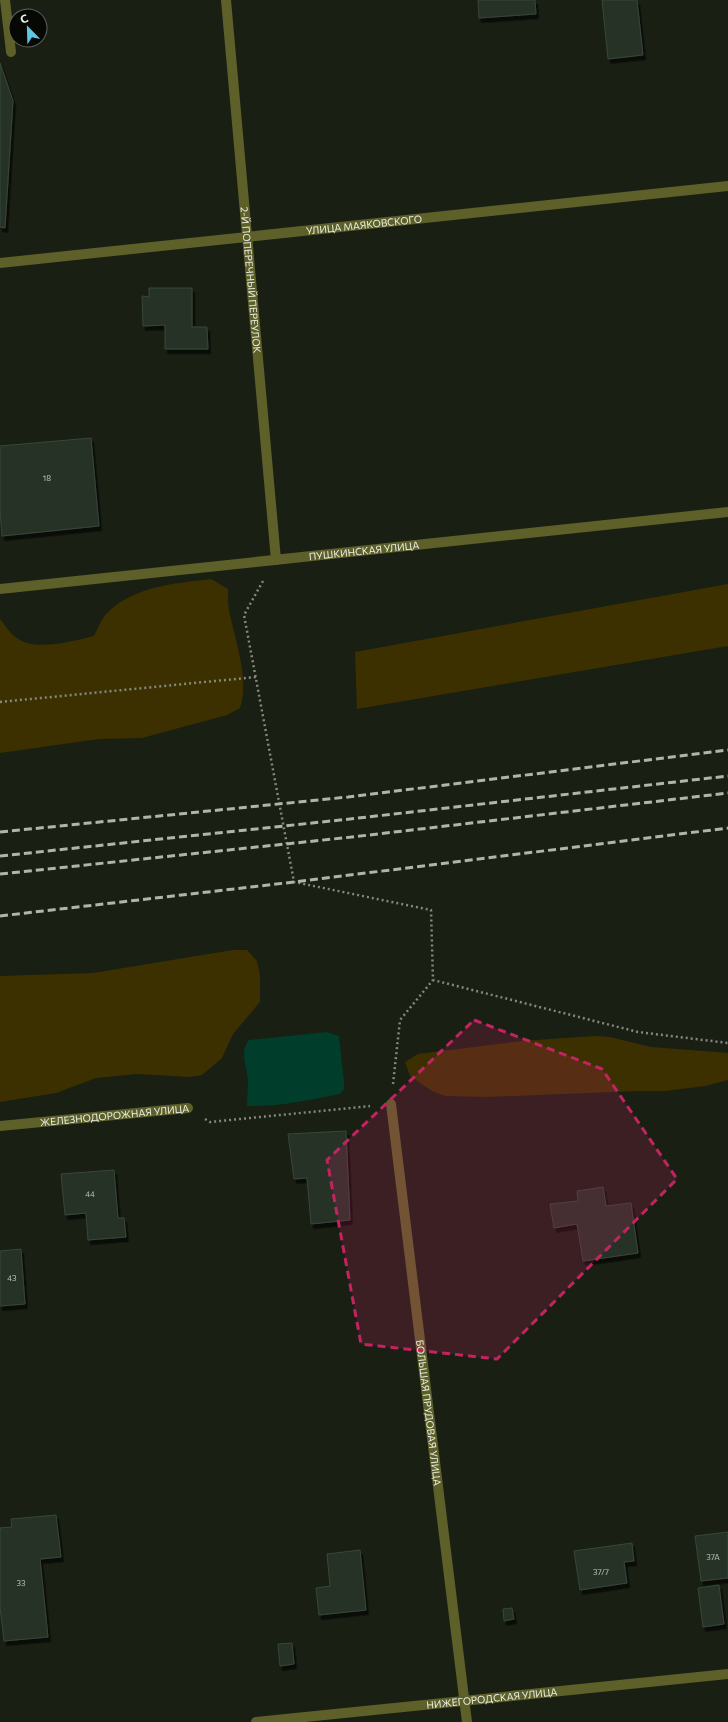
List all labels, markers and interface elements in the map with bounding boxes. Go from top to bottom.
north arrow [8,8,48,48]
text: С [18,11,30,26]
street label: 2-Й ПОПЕРЕЧНЫЙ ПЕРЕУЛОК [238,206,264,354]
street label: УЛИЦА МАЯКОВСКОГО [305,212,423,237]
house number: 18 [43,473,51,483]
street label: ПУШКИНСКАЯ УЛИЦА [308,539,420,562]
street label: ЖЕЛЕЗНОДОРОЖНАЯ УЛИЦА [39,1102,190,1128]
house number: 44 [85,1189,95,1199]
house number: 43 [7,1273,17,1283]
street label: БОЛЬШАЯ ПРУДОВАЯ УЛИЦА [414,1339,444,1486]
house number: 37А [706,1552,720,1562]
house number: 37/7 [593,1567,609,1577]
house number: 33 [16,1578,26,1588]
street label: НИЖЕГОРОДСКАЯ УЛИЦА [426,1685,558,1711]

